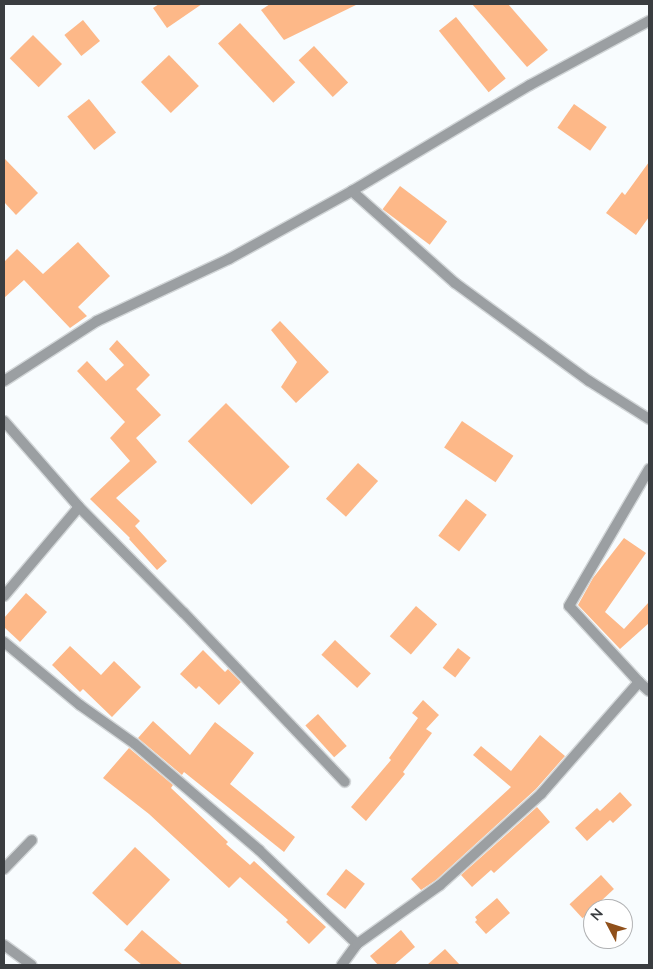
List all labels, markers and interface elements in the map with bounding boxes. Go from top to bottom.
north arrow [583,899,633,949]
text: N [586,905,608,925]

